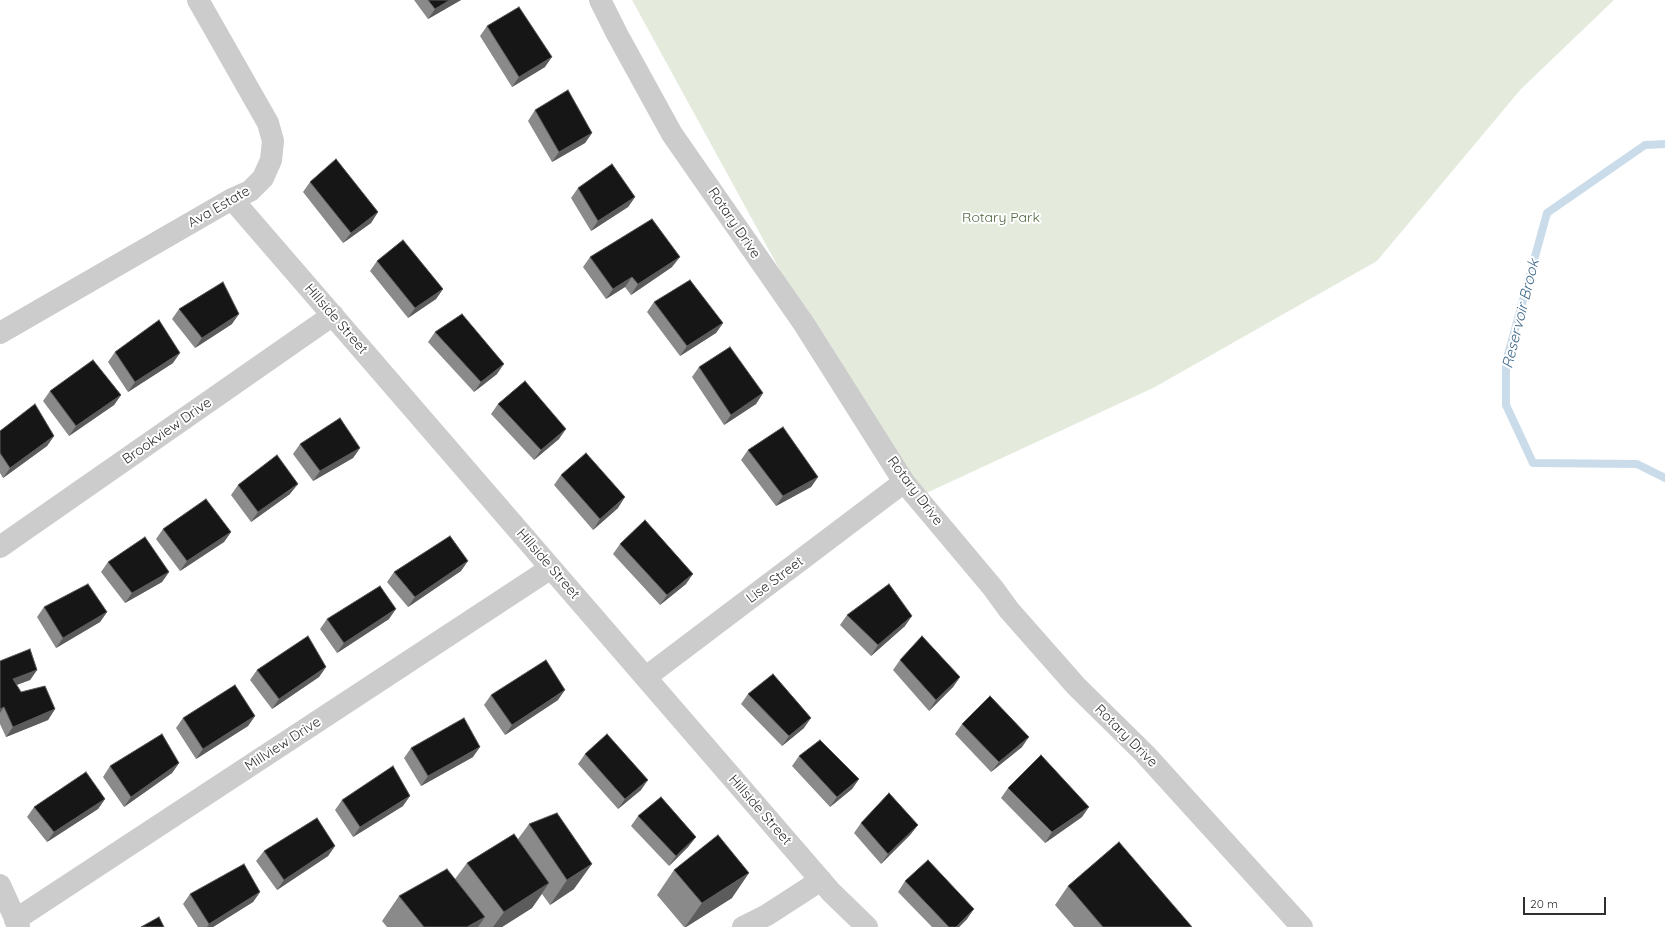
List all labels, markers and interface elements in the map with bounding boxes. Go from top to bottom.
street label: Ava Estate [185,183,253,231]
street label: Rotary Drive [704,184,764,262]
park label: Rotary Park [962,210,1040,226]
water label: Reservoir Brook [1499,258,1543,370]
street label: Hillside Street [301,280,371,358]
street label: Brookview Drive [119,394,215,468]
street label: Rotary Drive [884,453,946,529]
street label: Hillside Street [513,525,583,603]
street label: Lise Street [743,553,807,607]
street label: Rotary Drive [1091,701,1161,771]
street label: Millview Drive [242,713,324,775]
street label: Hillside Street [725,771,795,849]
scale bar [1525,889,1608,915]
text: 20 m [1530,896,1558,911]

